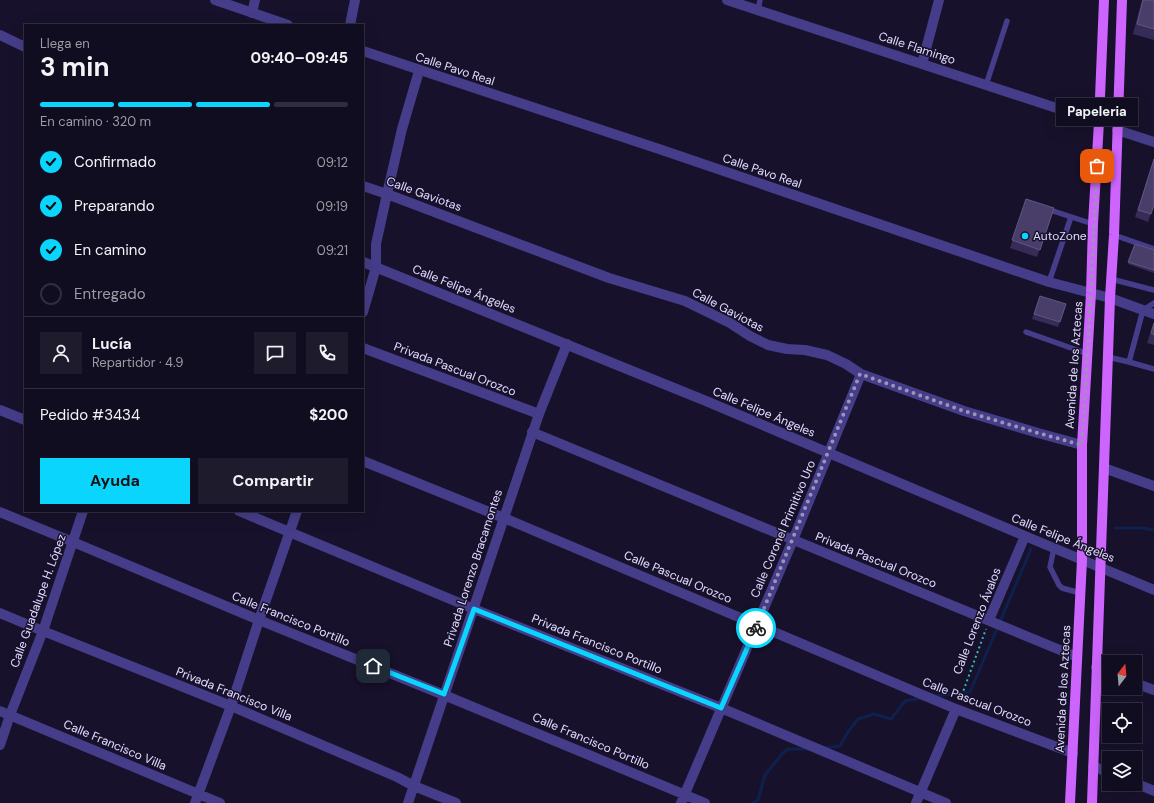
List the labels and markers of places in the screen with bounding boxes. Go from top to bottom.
callout: Papeleria [1056,98,1138,126]
pin [1080,149,1114,183]
place label: AutoZone [1033,228,1087,244]
marker: AutoZone [1020,231,1030,241]
pin [356,649,390,683]

